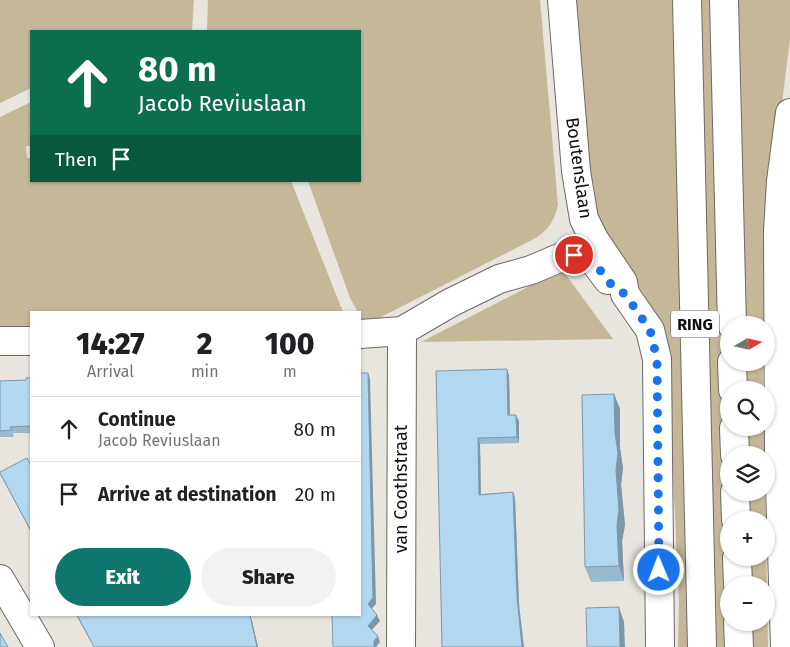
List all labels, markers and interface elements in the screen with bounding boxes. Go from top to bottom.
text: 80 m [138,48,217,90]
icon: ahead [55,50,120,115]
text: Jacob Reviuslaan [138,90,307,117]
street label: Boutenslaan [561,116,597,220]
icon: arrive [107,145,135,173]
text: Then [55,148,97,171]
pin [553,234,595,276]
icon: arrive [560,241,588,269]
road number: RING [671,310,719,338]
north arrow [720,316,775,371]
map controls [720,316,775,631]
text: 14:27 [76,326,145,362]
text: 2 [197,326,213,362]
text: 100 [265,326,315,362]
text: Arrival [87,362,134,381]
text: min [191,362,219,381]
text: m [283,362,297,381]
button: search [720,381,775,436]
text: Continue [98,408,176,431]
icon: ahead [55,415,83,443]
text: 80 m [294,418,336,441]
street label: van Coothstraat [390,424,412,553]
text: Jacob Reviuslaan [98,431,221,450]
button: layers [720,446,775,501]
icon: arrive [55,480,83,508]
text: Arrive at destination [98,483,277,506]
text: 20 m [295,483,336,506]
button: + [720,511,775,566]
position arrow [632,543,684,595]
button: Exit [55,548,191,606]
button: Share [201,548,336,606]
button: − [720,576,775,631]

